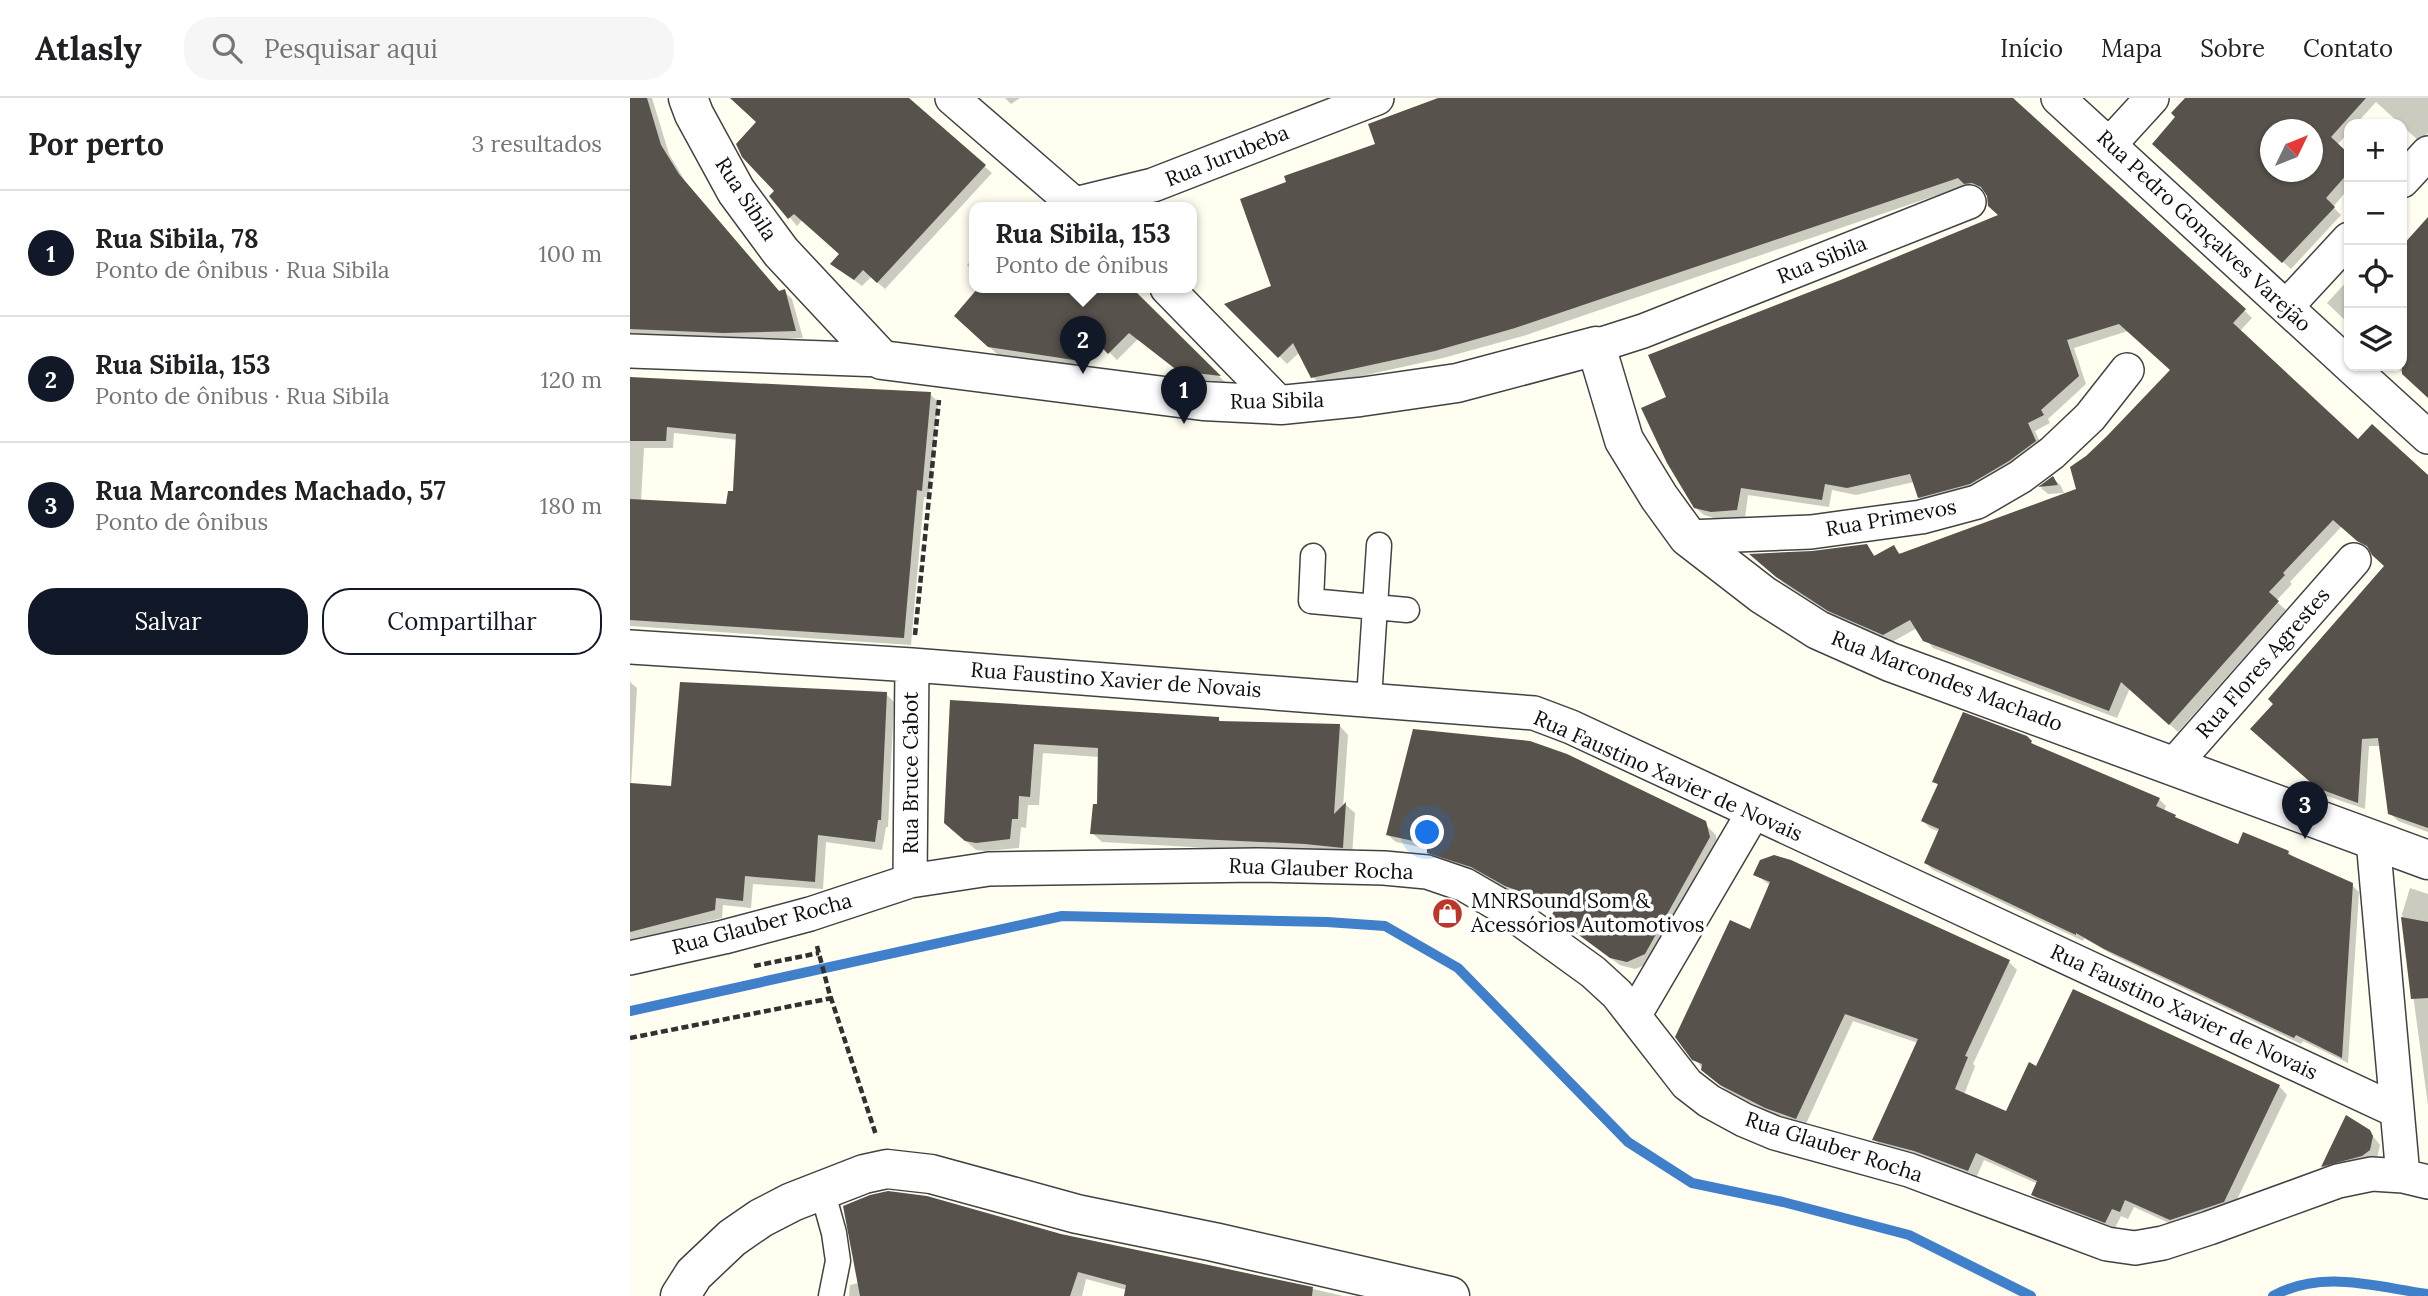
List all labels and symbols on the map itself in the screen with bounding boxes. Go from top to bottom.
street label: Rua Jurubeba [1161,118,1293,193]
north arrow [2260,119,2323,182]
street label: Rua Pedro Gonçalves Varejão [2091,124,2317,337]
street label: Rua Sibila [709,152,784,246]
street label: Rua Sibila [1773,229,1871,290]
pin: 2 [1060,316,1106,374]
pin: 1 [1161,366,1207,424]
street label: Rua Sibila [1230,386,1325,415]
street label: Rua Primevos [1823,493,1958,542]
street label: Rua Flores Agrestes [2190,582,2336,744]
street label: Rua Marcondes Machado [1828,624,2067,737]
street label: Rua Faustino Xavier de Novais [970,656,1263,703]
street label: Rua Bruce Cabot [897,691,924,854]
street label: Rua Faustino Xavier de Novais [1529,704,1807,847]
pin: 3 [2282,781,2328,839]
your location [1410,815,1444,849]
street label: Rua Glauber Rocha [1228,852,1414,885]
street label: Rua Glauber Rocha [669,886,855,961]
place label: MNRSound Som & Acessórios Automotivos [1470,887,1705,938]
shop icon: MNRSound Som & Acessórios Automotivos [1431,896,1465,930]
street label: Rua Faustino Xavier de Novais [2046,938,2322,1085]
street label: Rua Glauber Rocha [1742,1105,1927,1188]

